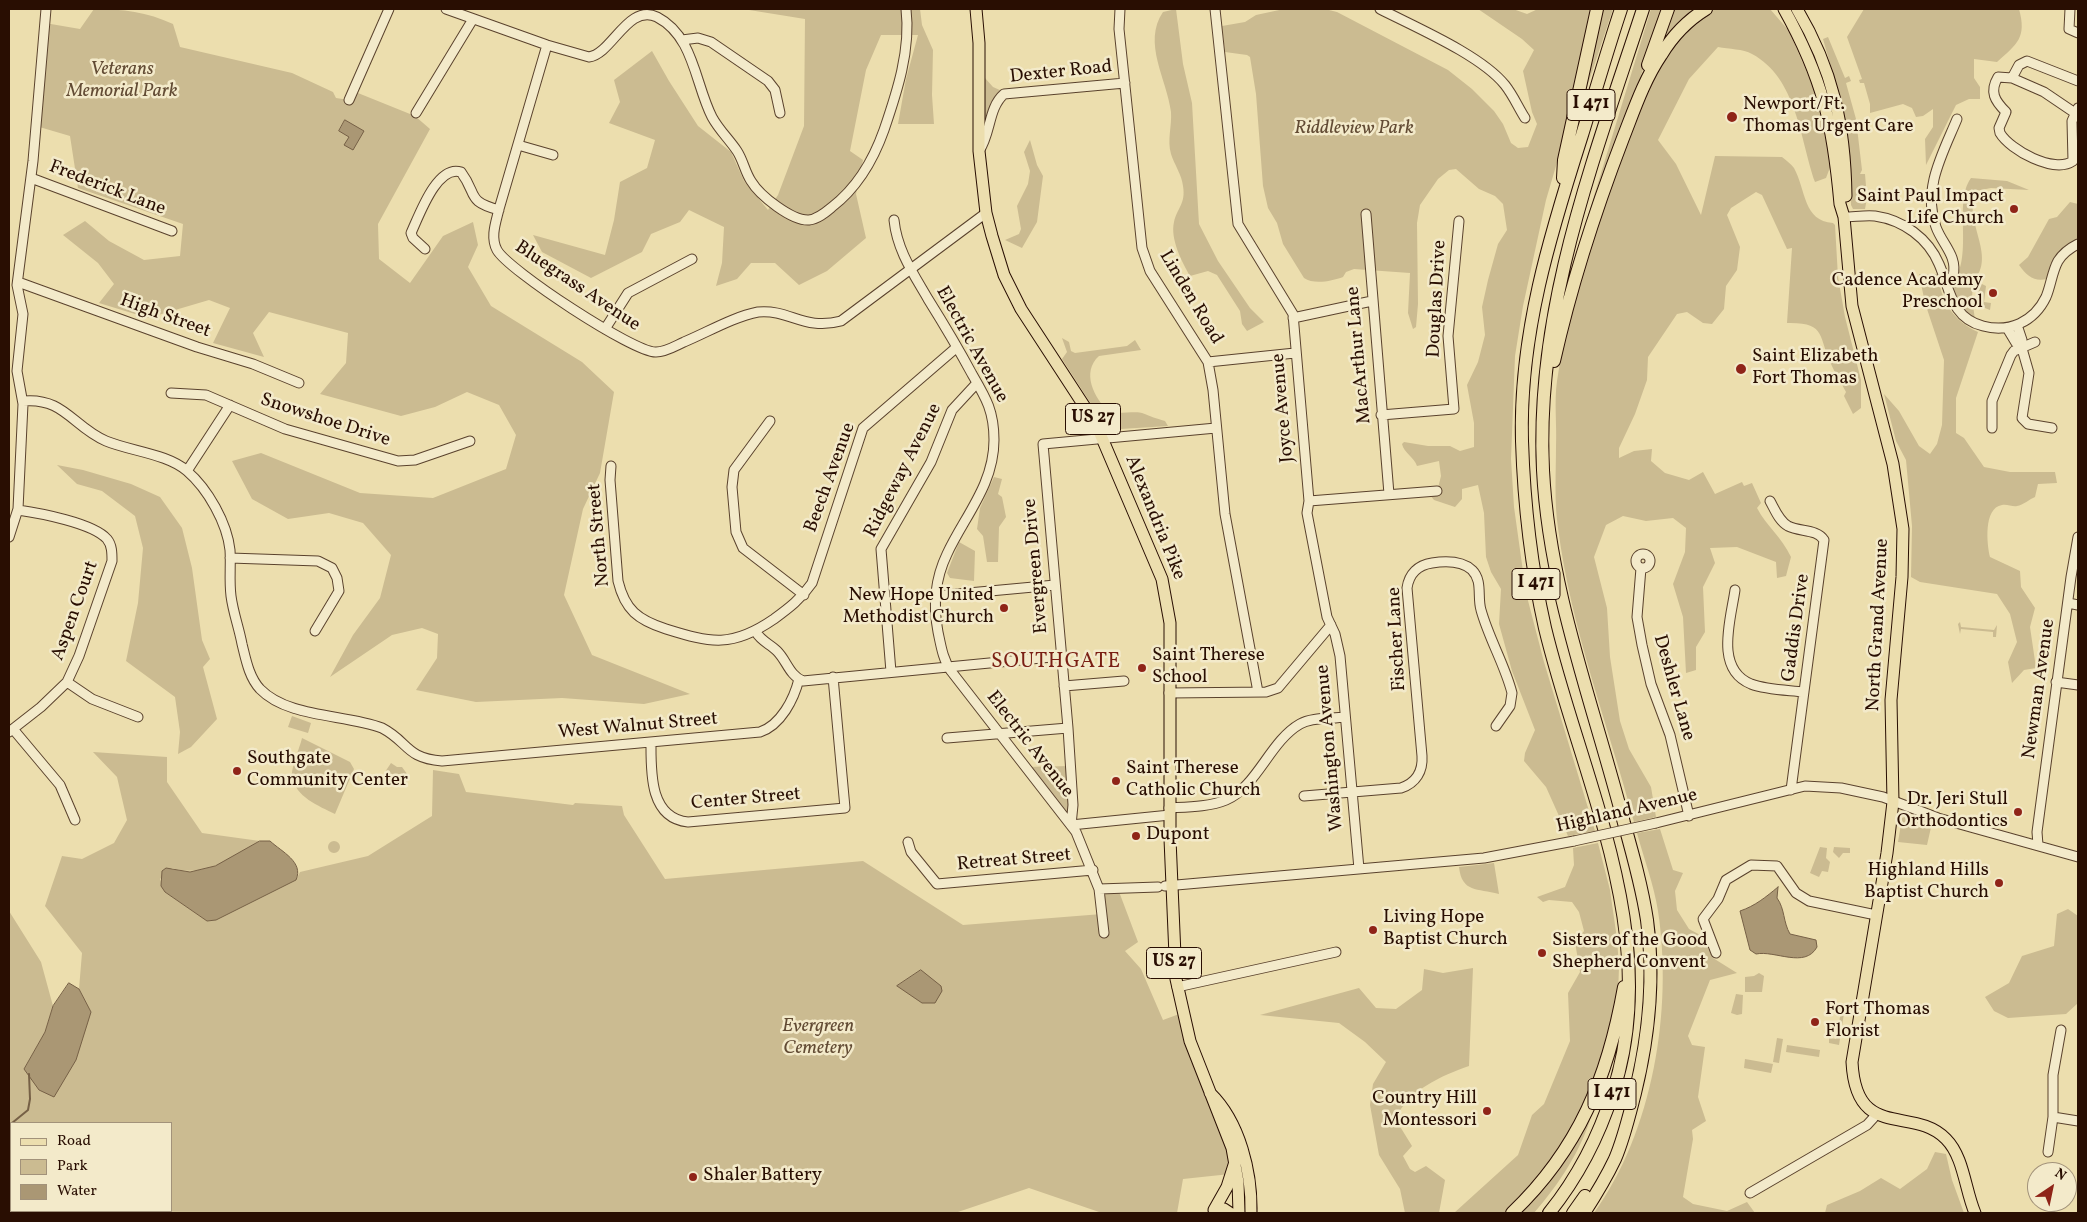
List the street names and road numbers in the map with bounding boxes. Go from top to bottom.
street label: Dexter Road [1009,56,1113,90]
road number: I 471 [1567,90,1615,120]
street label: Frederick Lane [45,156,169,222]
street label: Bluegrass Avenue [510,237,644,337]
street label: Douglas Drive [1424,240,1452,358]
street label: Linden Road [1153,247,1227,349]
street label: Electric Avenue [930,283,1012,407]
street label: MacArthur Lane [1343,285,1377,425]
street label: High Street [117,290,213,344]
street label: Joyce Avenue [1268,352,1300,464]
street label: Snowshoe Drive [257,389,393,453]
street label: Ridgeway Avenue [860,400,948,542]
road number: US 27 [1066,404,1120,434]
street label: Beech Avenue [801,420,861,536]
street label: Alexandria Pike [1119,452,1189,584]
street label: North Street [584,482,616,588]
street label: Evergreen Drive [1020,498,1054,634]
street label: North Grand Avenue [1863,538,1895,712]
street label: Aspen Court [47,558,105,664]
road number: I 471 [1512,568,1560,600]
street label: Gaddis Drive [1778,573,1816,683]
street label: Fischer Lane [1384,586,1412,692]
street label: Newman Avenue [2019,618,2061,760]
street label: Deshler Lane [1647,632,1699,744]
street label: Washington Avenue [1312,664,1350,832]
street label: Electric Avenue [980,687,1078,803]
street label: West Walnut Street [557,709,719,745]
street label: Center Street [690,784,802,816]
street label: Highland Avenue [1554,785,1700,839]
street label: Retreat Street [956,845,1072,877]
road number: US 27 [1146,948,1202,978]
road number: I 471 [1588,1078,1636,1110]

